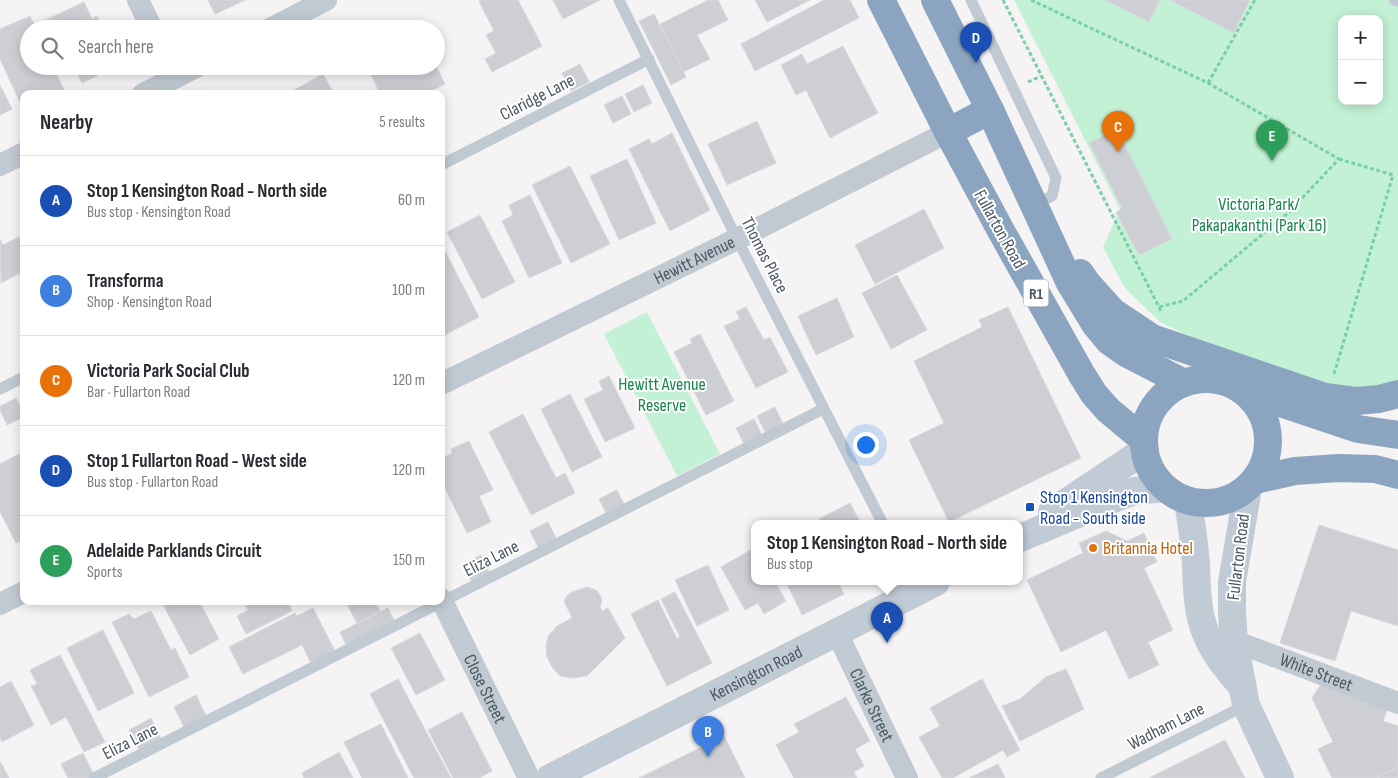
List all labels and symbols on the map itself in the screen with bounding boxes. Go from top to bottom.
pin: D [960,22,992,63]
street label: Claridge Lane [496,70,578,125]
pin: C [1102,111,1134,152]
pin: E [1256,120,1288,161]
street label: Fullarton Road [969,186,1030,272]
park label: Victoria Park/ Pakapakanthi (Park 16) [1192,194,1326,236]
street label: Thomas Place [737,214,793,297]
street label: Hewitt Avenue [650,232,738,289]
road number: R1 [1024,280,1048,306]
park label: Hewitt Avenue Reserve [618,374,706,416]
your location [853,432,879,458]
place label: Stop 1 Kensington Road - South side [1040,487,1148,529]
marker: Stop 1 Kensington Road - South side [1024,501,1036,513]
street label: Fullarton Road [1223,513,1254,601]
street label: Eliza Lane [460,536,522,581]
place label: Britannia Hotel [1103,538,1193,559]
marker: Britannia Hotel [1087,542,1099,554]
pin: A [871,602,903,643]
street label: Kensington Road [706,642,806,706]
street label: White Street [1277,649,1356,696]
street label: Close Street [459,651,511,727]
street label: Clarke Street [845,665,898,746]
street label: Wadham Lane [1124,698,1208,755]
pin: B [692,716,724,757]
street label: Eliza Lane [99,719,161,764]

